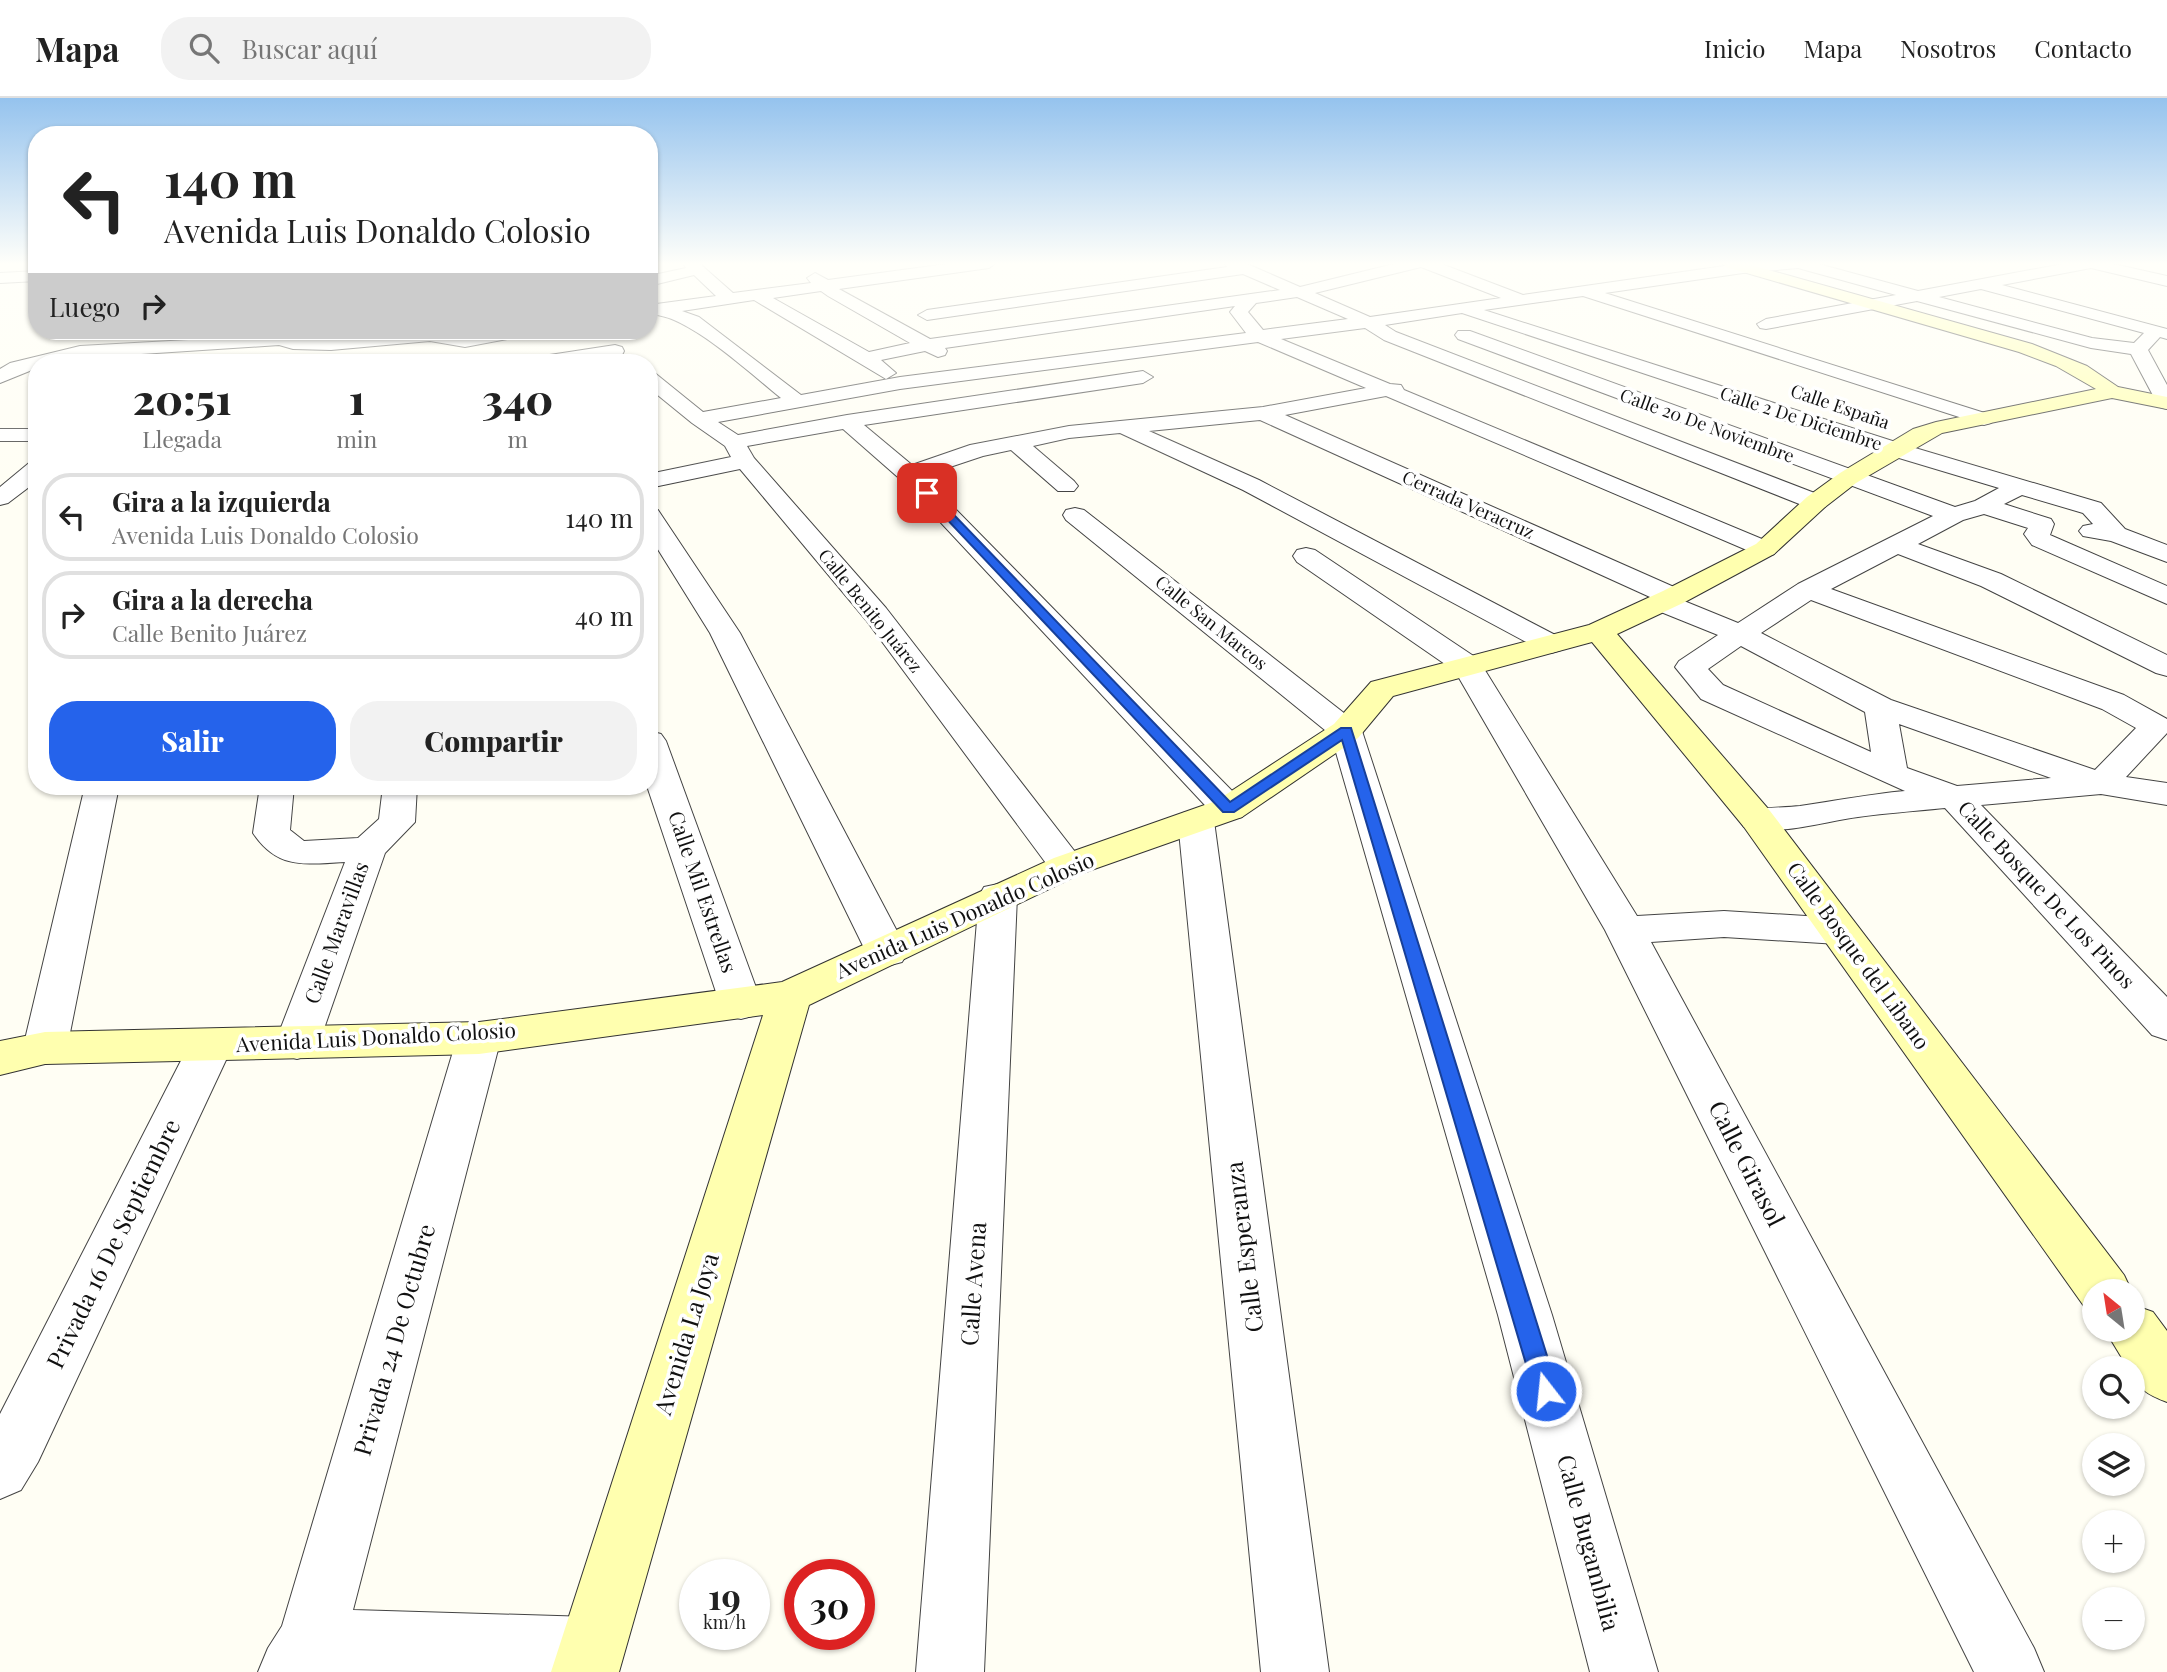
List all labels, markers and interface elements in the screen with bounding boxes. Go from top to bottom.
search box [161,17,651,80]
text: Mapa [35,26,119,70]
icon: search [185,29,223,67]
text: Buscar aquí [241,31,378,66]
text: Inicio [1704,32,1765,64]
text: Mapa [1803,32,1862,64]
text: Nosotros [1900,32,1996,64]
text: Contacto [2034,32,2132,64]
text: 140 m [164,145,296,210]
icon: left [49,154,140,245]
text: Avenida Luis Donaldo Colosio [164,208,591,251]
icon: right [134,287,172,325]
text: Luego [49,289,120,324]
text: 20:51 [133,370,232,426]
text: 1 [349,370,365,426]
text: 340 [482,370,553,426]
street label: Calle España [1788,378,1893,434]
street label: Calle 2 De Diciembre [1717,381,1885,456]
street label: Calle 20 De Noviembre [1617,382,1798,468]
text: Llegada [142,423,222,454]
text: min [336,423,377,454]
text: m [507,423,528,454]
pin [897,463,957,523]
street label: Cerrada Veracruz [1399,464,1538,544]
icon: arrive [908,474,946,512]
text: Gira a la izquierda [112,484,331,519]
icon: left [53,498,91,536]
text: 140 m [565,500,633,535]
text: Avenida Luis Donaldo Colosio [112,519,419,550]
street label: Calle Benito Juárez [813,544,928,677]
street label: Calle San Marcos [1151,570,1273,675]
text: Gira a la derecha [112,582,313,617]
icon: right [53,596,91,634]
text: 40 m [575,598,633,633]
text: Calle Benito Juárez [112,617,307,648]
button: Salir [49,701,336,781]
button: Compartir [350,701,637,781]
street label: Calle Bosque De Los Pinos [1953,793,2142,994]
street label: Calle Mil Estrellas [663,807,745,976]
street label: Avenida Luis Donaldo Colosio [830,844,1098,984]
street label: Calle Bosque del Libano [1782,855,1937,1054]
street label: Calle Maravillas [296,857,374,1007]
street label: Avenida Luis Donaldo Colosio [234,1015,516,1057]
street label: Calle Girasol [1702,1095,1793,1232]
street label: Privada 16 De Septiembre [38,1113,187,1373]
street label: Calle Esperanza [1217,1160,1269,1334]
street label: Privada 24 De Octubre [345,1220,441,1459]
street label: Calle Avena [952,1221,992,1347]
street label: Avenida La Joya [645,1249,725,1419]
north arrow [2082,1279,2146,1342]
map controls [2082,1279,2145,1650]
position arrow [1509,1354,1583,1428]
button: search [2082,1356,2145,1419]
button: layers [2082,1433,2145,1496]
street label: Calle Bugambilia [1551,1451,1629,1634]
button: + [2082,1510,2145,1573]
speed limit sign: 30 [784,1559,875,1650]
text: 19 [708,1572,741,1619]
button: − [2082,1587,2145,1650]
text: km/h [703,1610,746,1634]

